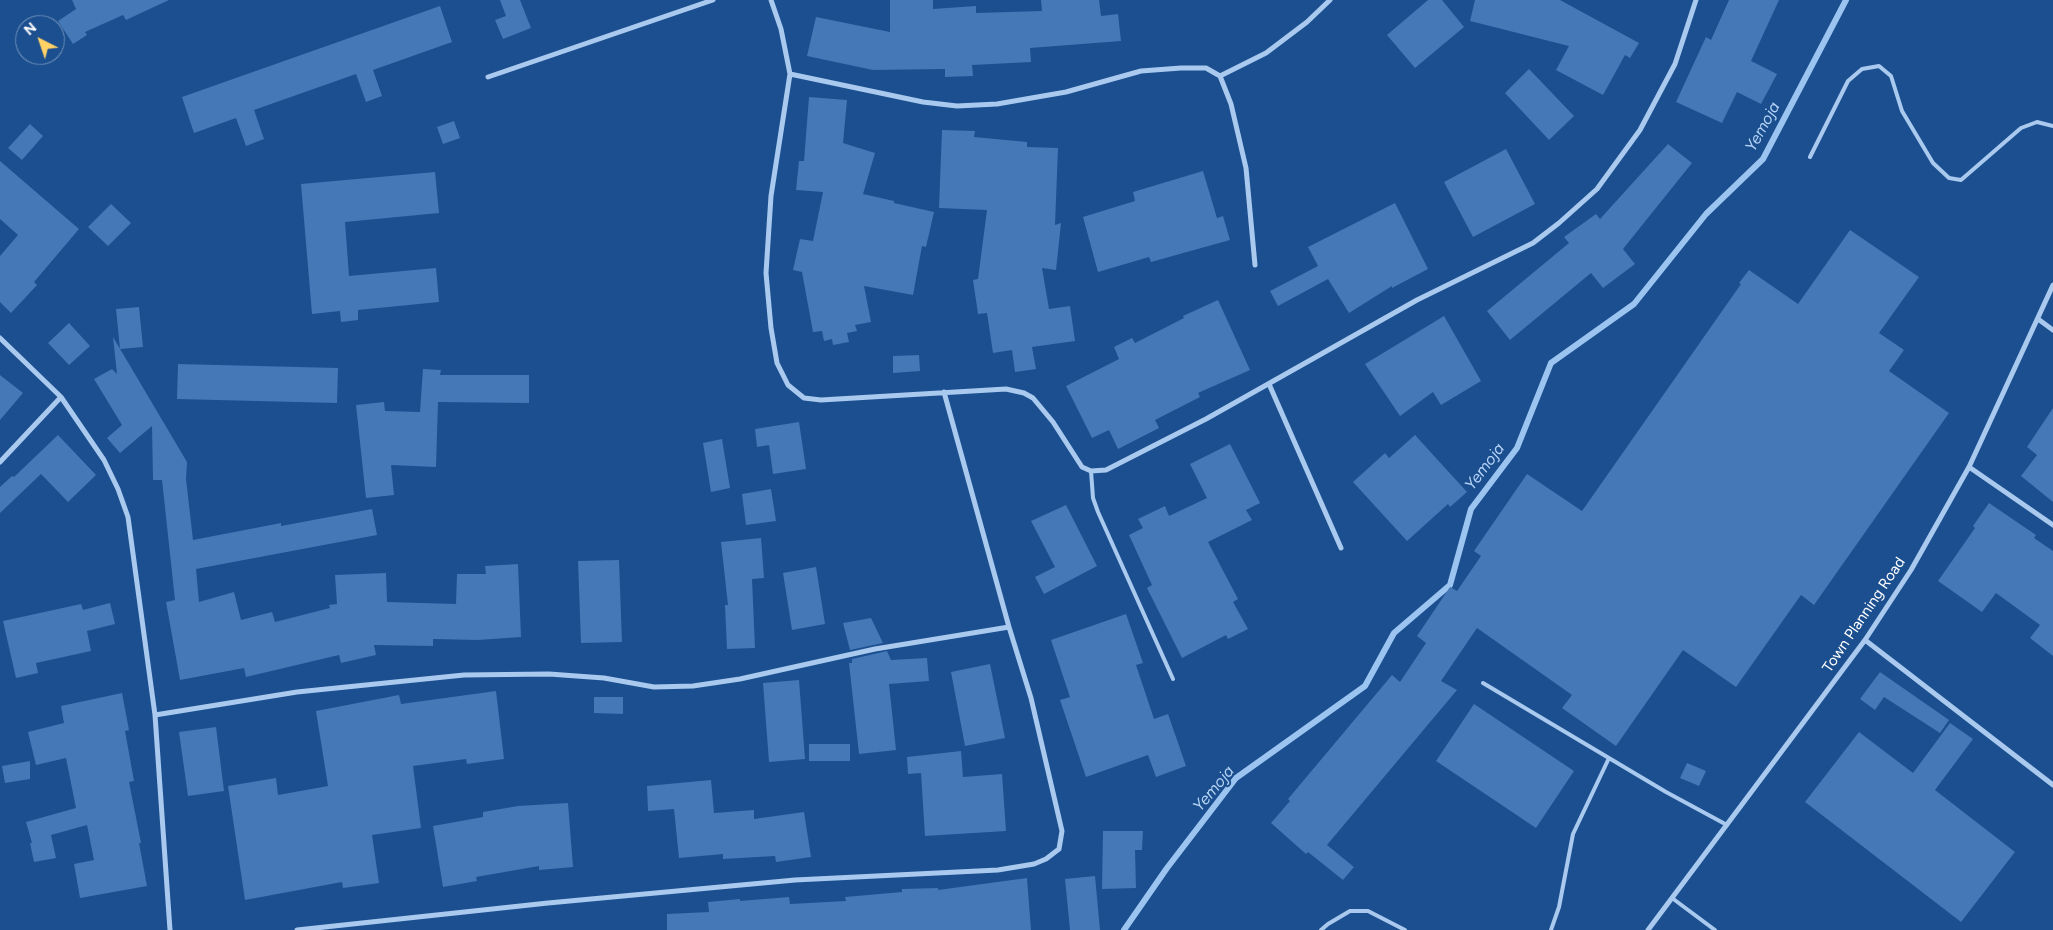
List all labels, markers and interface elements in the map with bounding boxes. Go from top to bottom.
north arrow [15,15,65,65]
text: N [21,19,40,39]
water label: Yemoja [1742,99,1784,155]
water label: Yemoja [1461,440,1509,494]
street label: Town Planning Road [1819,554,1909,676]
water label: Yemoja [1189,762,1239,816]

